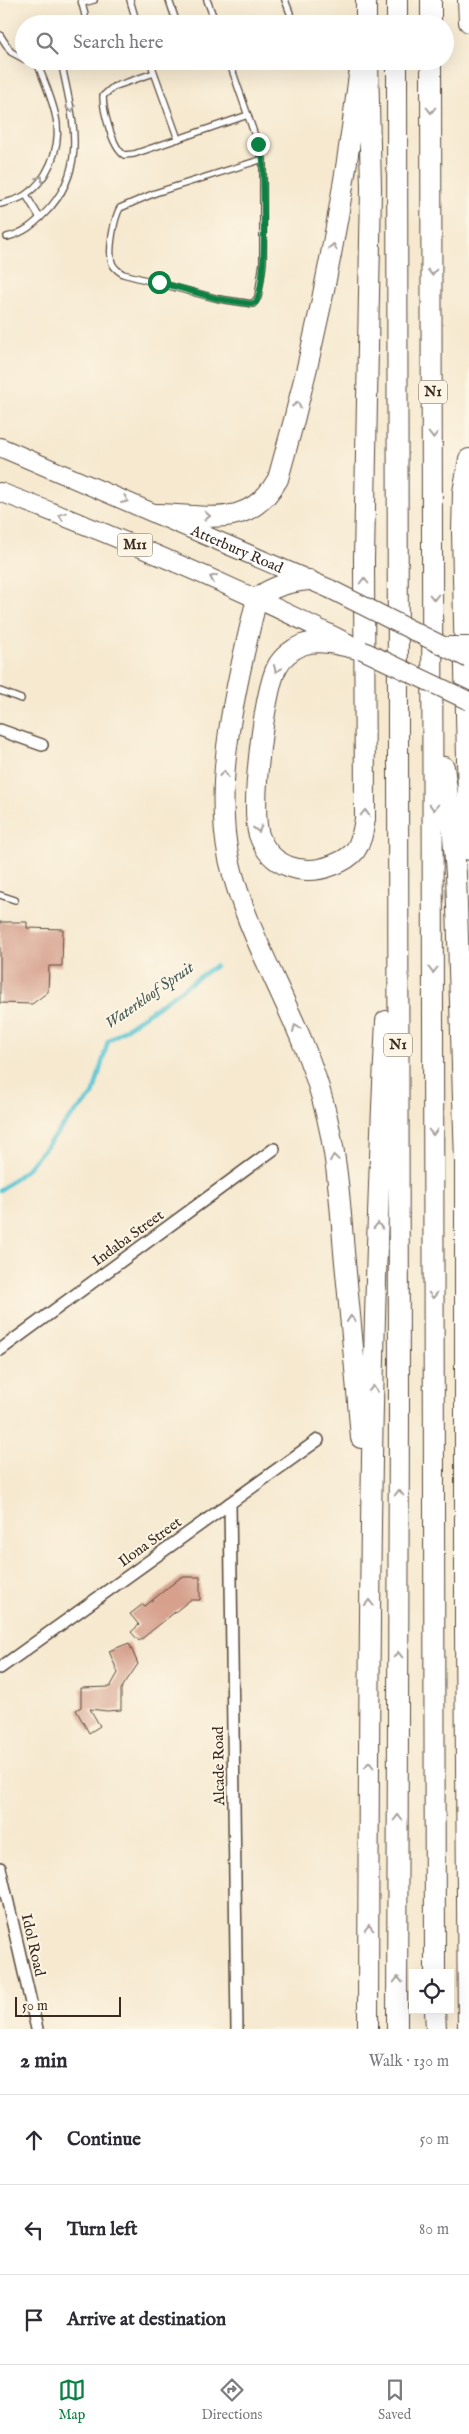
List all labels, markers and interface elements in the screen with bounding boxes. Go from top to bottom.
search box [15,15,454,70]
icon: search [33,29,61,57]
text: Search here [73,31,164,55]
one-way arrow [65,105,75,114]
one-way arrow [426,106,437,114]
route end [247,133,270,156]
one-way arrow [34,176,43,185]
one-way arrow [328,243,338,251]
one-way arrow [427,269,437,277]
route start [148,271,171,294]
road number: N1 [419,381,447,404]
one-way arrow [292,402,302,410]
one-way arrow [428,432,438,439]
one-way arrow [121,495,129,505]
one-way arrow [203,511,211,521]
one-way arrow [59,512,67,522]
street label: Atterbury Road [187,520,287,578]
road number: M11 [118,534,152,556]
one-way arrow [209,573,218,584]
one-way arrow [359,576,369,584]
one-way arrow [429,594,439,602]
one-way arrow [272,664,283,673]
one-way arrow [219,770,229,778]
one-way arrow [429,804,439,812]
one-way arrow [360,809,370,816]
one-way arrow [252,825,263,833]
water label: Waterkloof Spruit [102,958,199,1034]
one-way arrow [428,966,438,974]
one-way arrow [292,1024,303,1033]
road number: N1 [384,1034,412,1056]
one-way arrow [428,1129,438,1137]
one-way arrow [329,1154,340,1162]
street label: Indaba Street [88,1206,168,1270]
one-way arrow [372,1222,383,1230]
one-way arrow [428,1292,438,1299]
one-way arrow [346,1315,357,1323]
one-way arrow [368,1385,378,1392]
one-way arrow [394,1489,404,1496]
street label: Ilona Street [115,1513,185,1571]
one-way arrow [364,1599,374,1606]
one-way arrow [393,1651,404,1659]
street label: Alcade Road [209,1725,229,1807]
one-way arrow [364,1761,374,1769]
one-way arrow [393,1814,403,1822]
street label: Idol Road [17,1912,50,1979]
one-way arrow [364,1924,374,1932]
map controls [409,1969,454,2014]
button: locate [409,1969,454,2014]
one-way arrow [393,1976,403,1984]
scale bar [15,1994,121,2017]
text: 50 m [22,1997,48,2015]
text: 2 min [20,2048,67,2075]
text: Walk · 130 m [369,2052,449,2072]
icon: ahead [20,2126,48,2154]
text: Continue [67,2128,141,2152]
text: 50 m [420,2130,449,2150]
icon: left [20,2216,48,2244]
text: Turn left [67,2218,138,2242]
text: 80 m [419,2220,449,2240]
icon: arrive [20,2306,48,2334]
text: Arrive at destination [67,2308,226,2332]
tab: Map [58,2376,86,2424]
tab: Directions [201,2376,262,2424]
tab: Saved [378,2376,411,2424]

